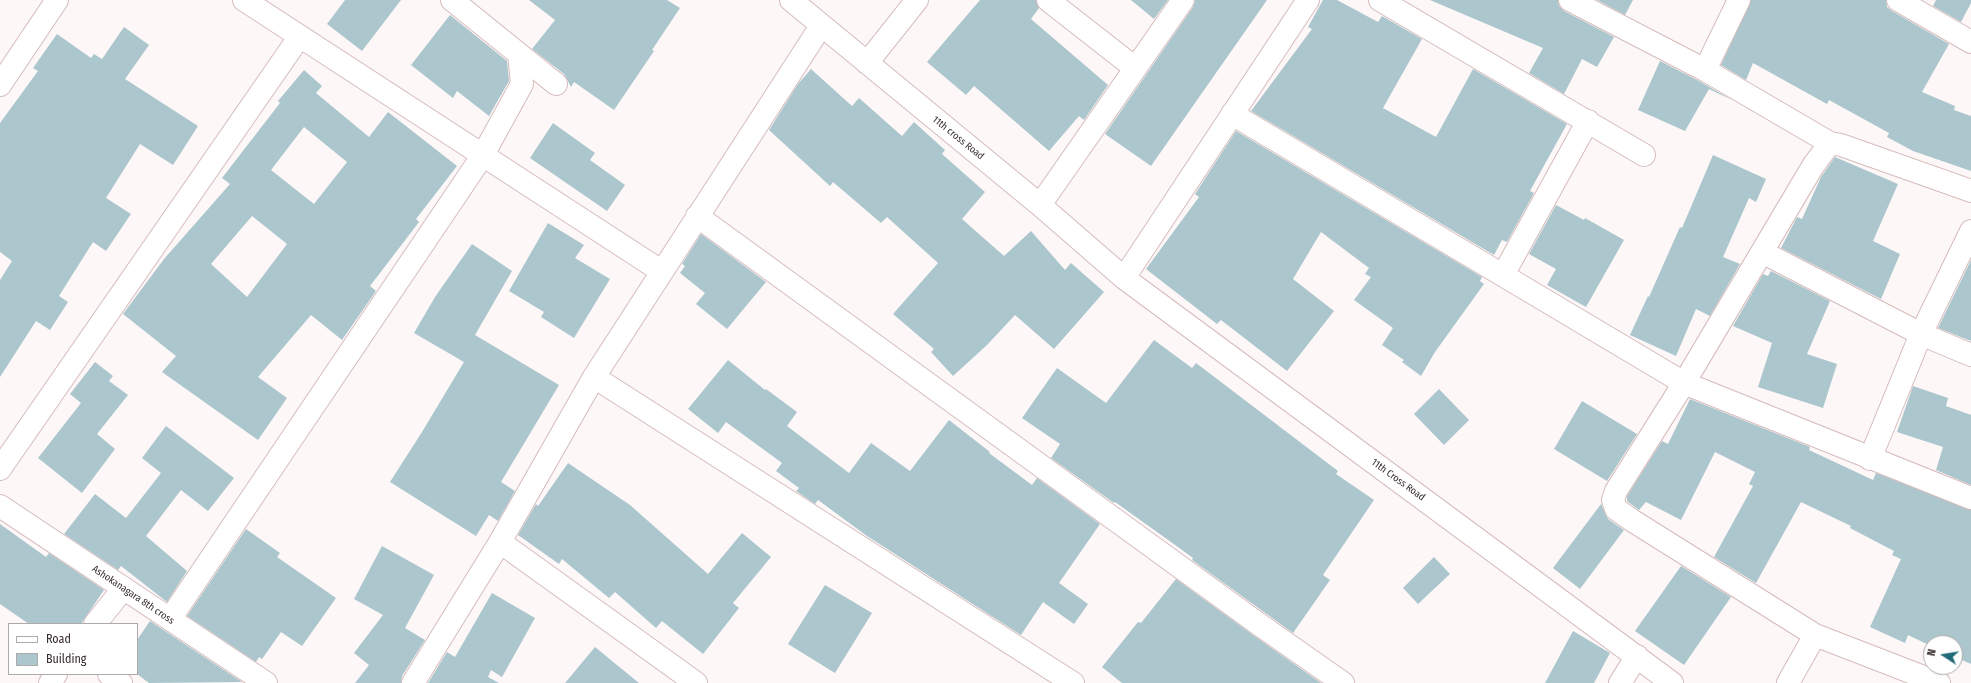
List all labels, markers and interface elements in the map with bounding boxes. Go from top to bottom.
street label: 11th cross Road [930,114,986,162]
street label: 11th Cross Road [1369,456,1427,504]
street label: Ashokanagara 8th cross [90,563,176,627]
legend [8,623,138,675]
text: Road [46,632,71,646]
north arrow [1923,635,1963,675]
text: N [1925,648,1939,657]
text: Building [46,652,86,666]

